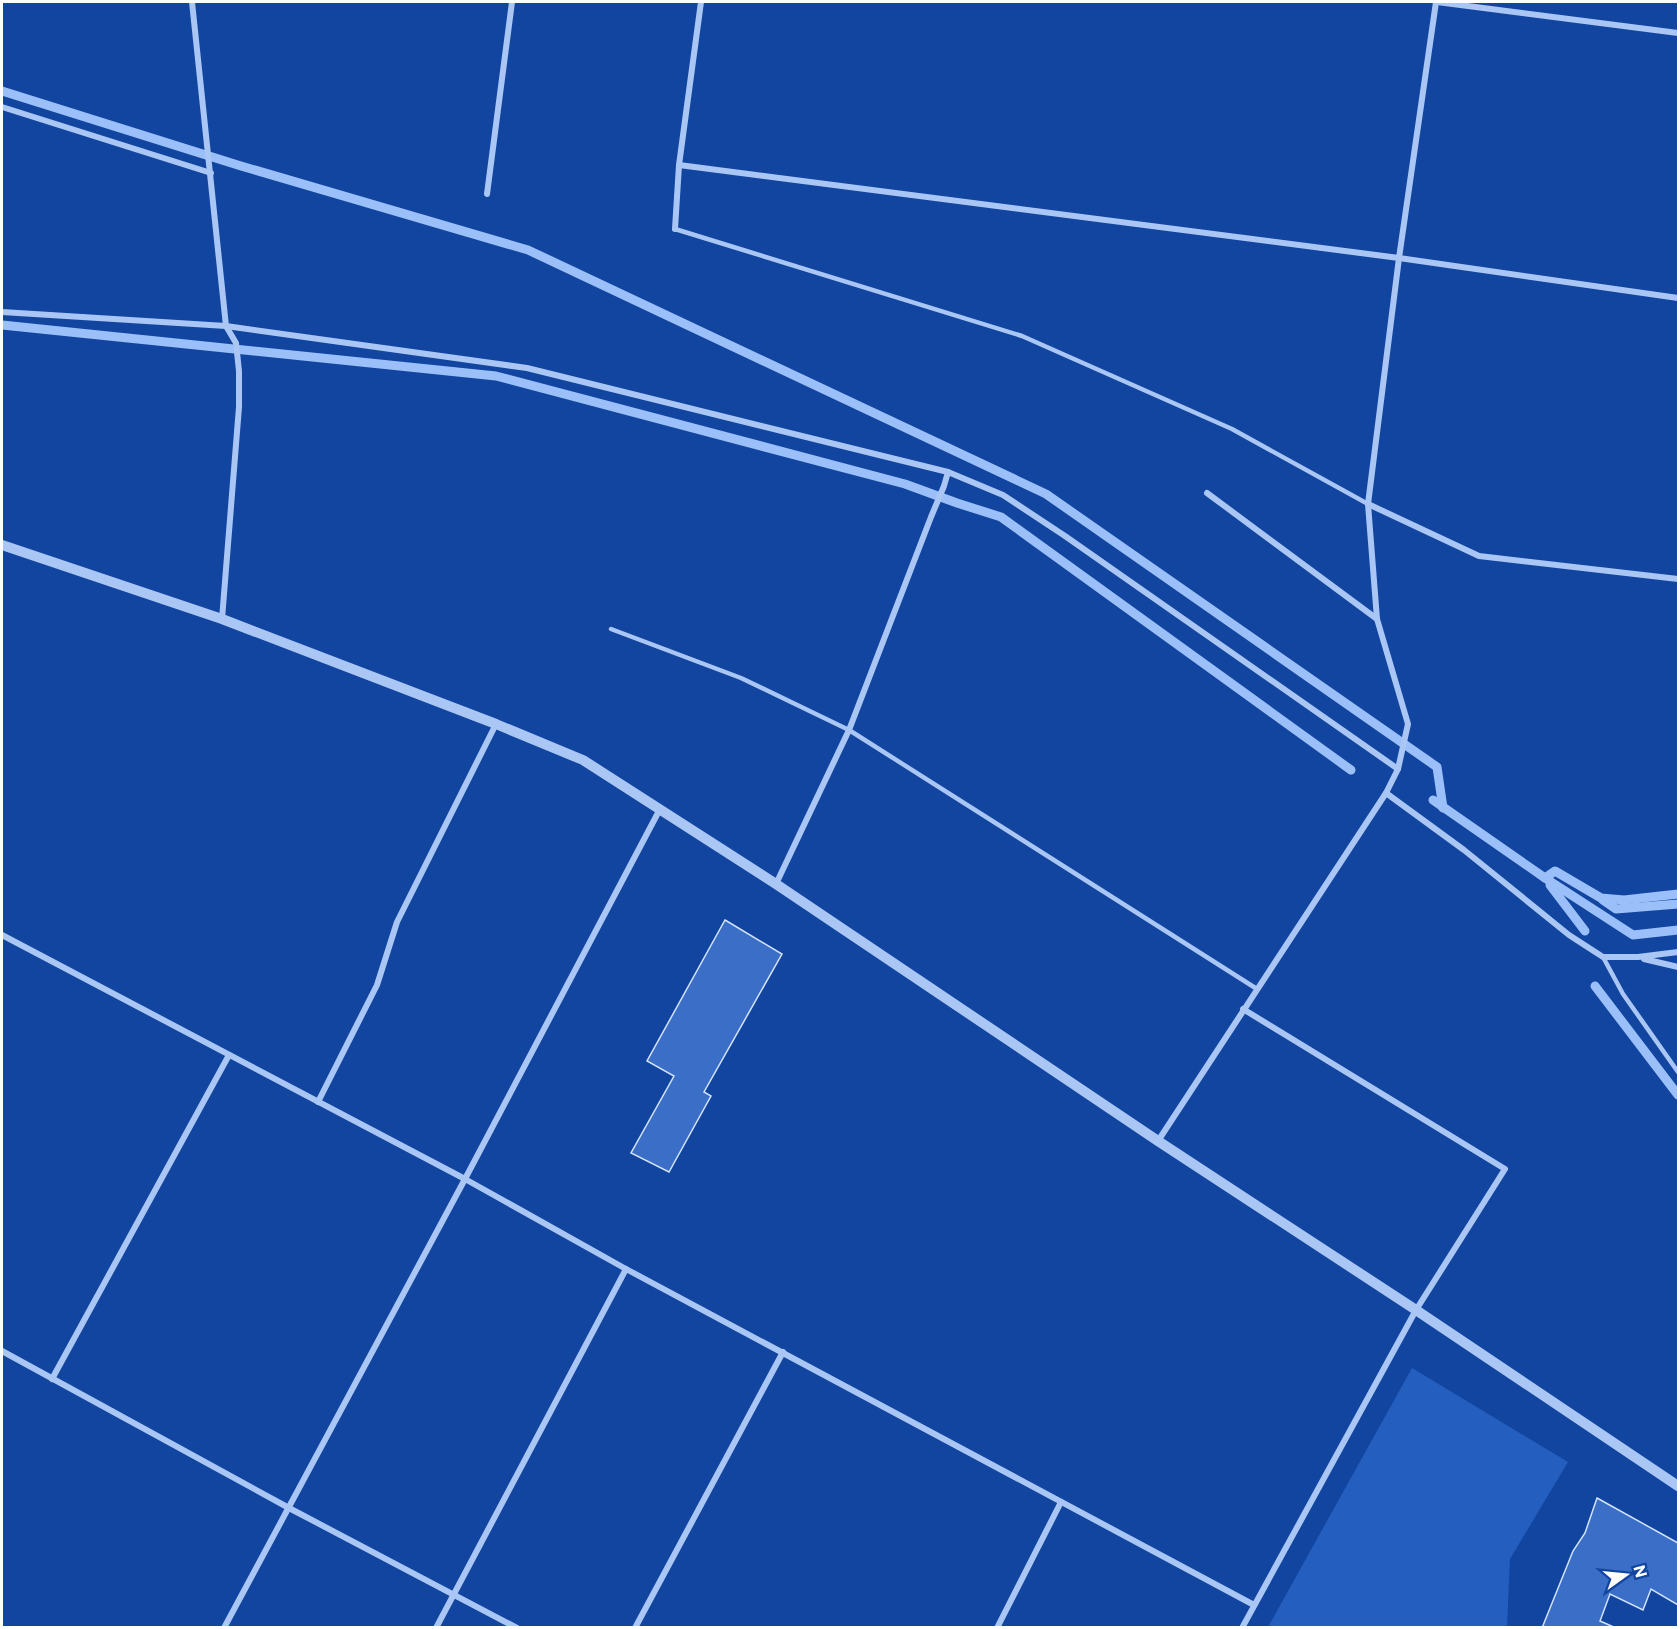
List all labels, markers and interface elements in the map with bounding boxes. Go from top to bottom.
north arrow [1596,1545,1656,1605]
text: N [1630,1563,1652,1579]

